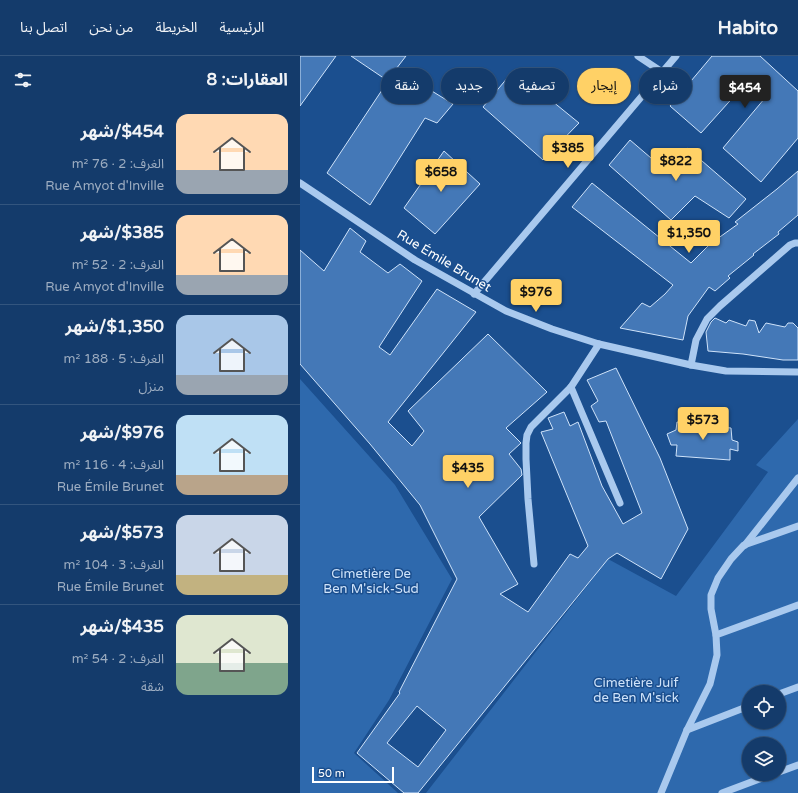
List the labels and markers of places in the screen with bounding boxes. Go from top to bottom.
pin: $454 [721,75,769,109]
pin: $385 [544,135,592,169]
pin: $822 [652,148,700,182]
pin: $658 [417,159,465,193]
pin: $1,350 [656,220,722,254]
pin: $976 [512,279,560,313]
pin: $573 [679,407,727,441]
pin: $435 [444,455,492,489]

